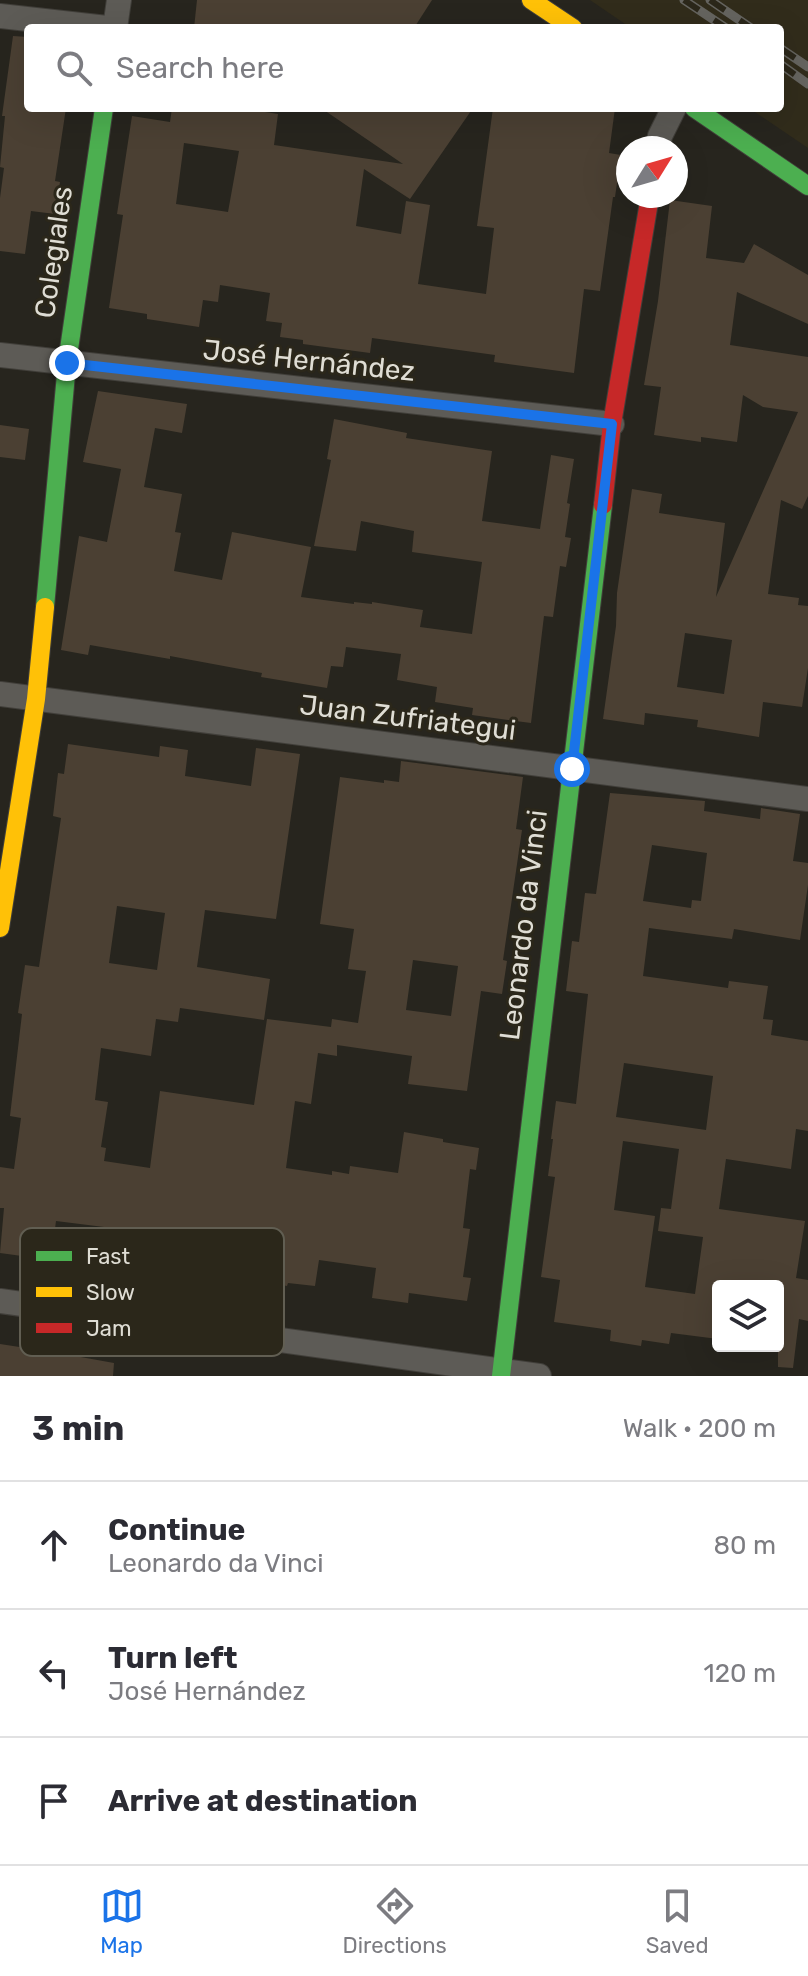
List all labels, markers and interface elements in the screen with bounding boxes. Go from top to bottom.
search box [24,24,784,112]
icon: search [52,46,96,90]
text: Search here [116,50,284,86]
north arrow [616,136,688,208]
street label: Colegiales [28,184,79,320]
street label: José Hernández [201,333,417,388]
route end [49,345,85,381]
street label: Juan Zufriategui [298,688,518,747]
route start [554,751,590,787]
street label: Leonardo da Vinci [493,808,554,1042]
legend [20,1228,284,1356]
text: Fast [86,1243,131,1270]
text: Slow [86,1279,135,1306]
map controls [712,1280,784,1352]
button: layers [712,1280,784,1352]
text: Jam [86,1315,132,1342]
text: 3 min [32,1408,124,1449]
text: Walk · 200 m [623,1413,776,1444]
text: Continue [108,1512,245,1548]
icon: ahead [32,1523,76,1567]
text: 80 m [713,1530,776,1561]
text: Leonardo da Vinci [108,1548,323,1579]
text: Turn left [108,1640,238,1676]
icon: left [32,1651,76,1695]
text: 120 m [704,1658,776,1689]
text: José Hernández [108,1676,306,1707]
icon: arrive [32,1779,76,1823]
text: Arrive at destination [108,1783,418,1819]
tab: Map [100,1884,144,1959]
tab: Directions [343,1884,447,1959]
tab: Saved [646,1884,709,1959]

